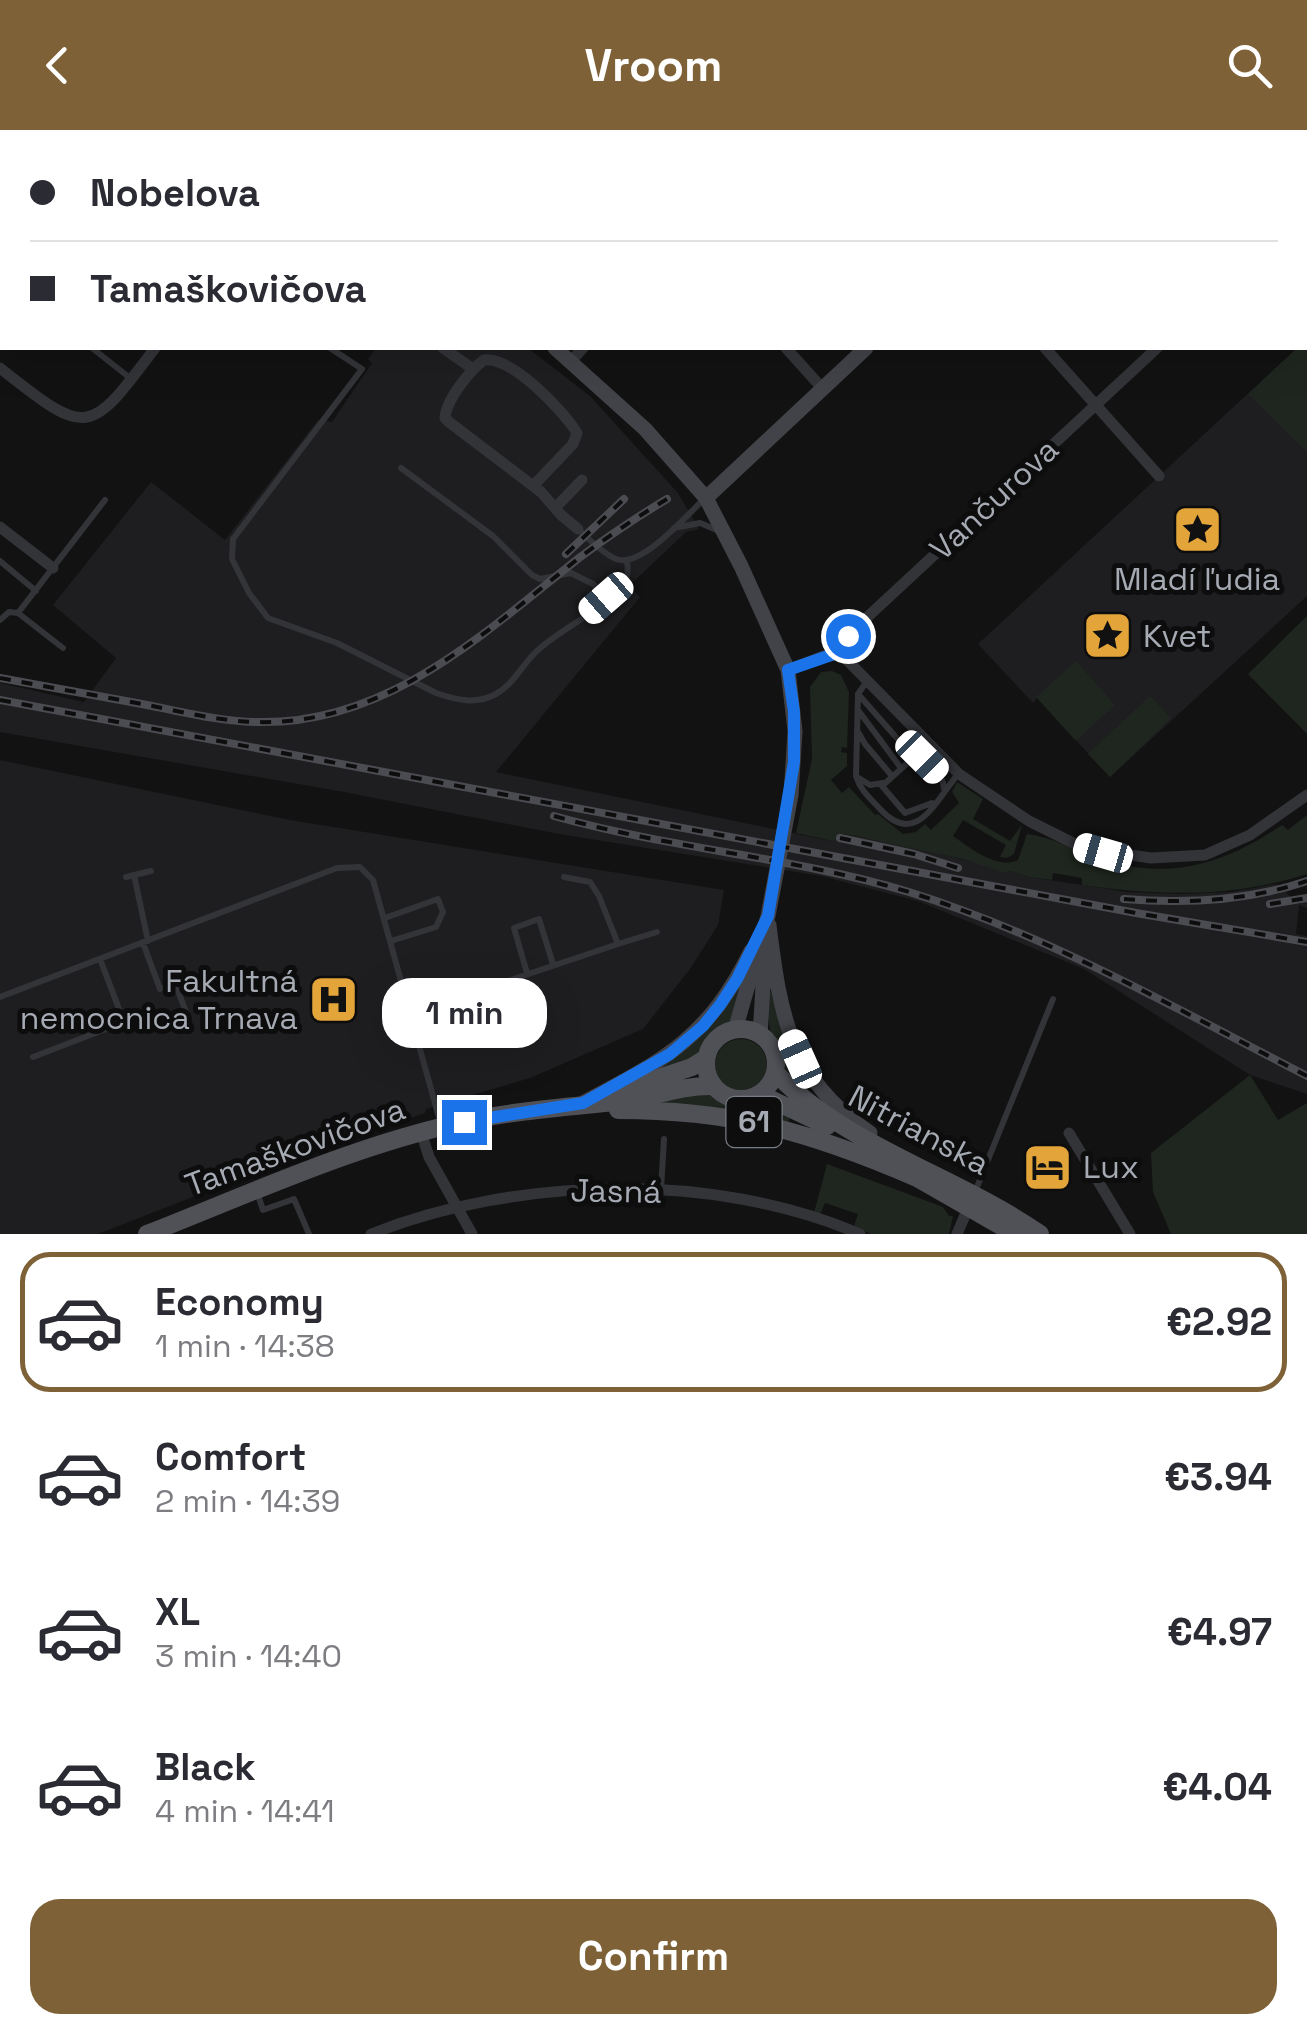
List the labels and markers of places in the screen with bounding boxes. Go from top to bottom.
place icon: Mladí ľudia [1171,503,1223,555]
place label: Mladí ľudia [1114,559,1280,599]
place icon: Kvet [1082,610,1134,662]
place label: Kvet [1143,616,1211,656]
place label: Fakultná nemocnica Trnava [20,961,298,1038]
hospital icon: Fakultná nemocnica Trnava [307,973,359,1025]
hotel icon: Lux [1022,1141,1074,1193]
place label: Lux [1083,1147,1139,1187]

